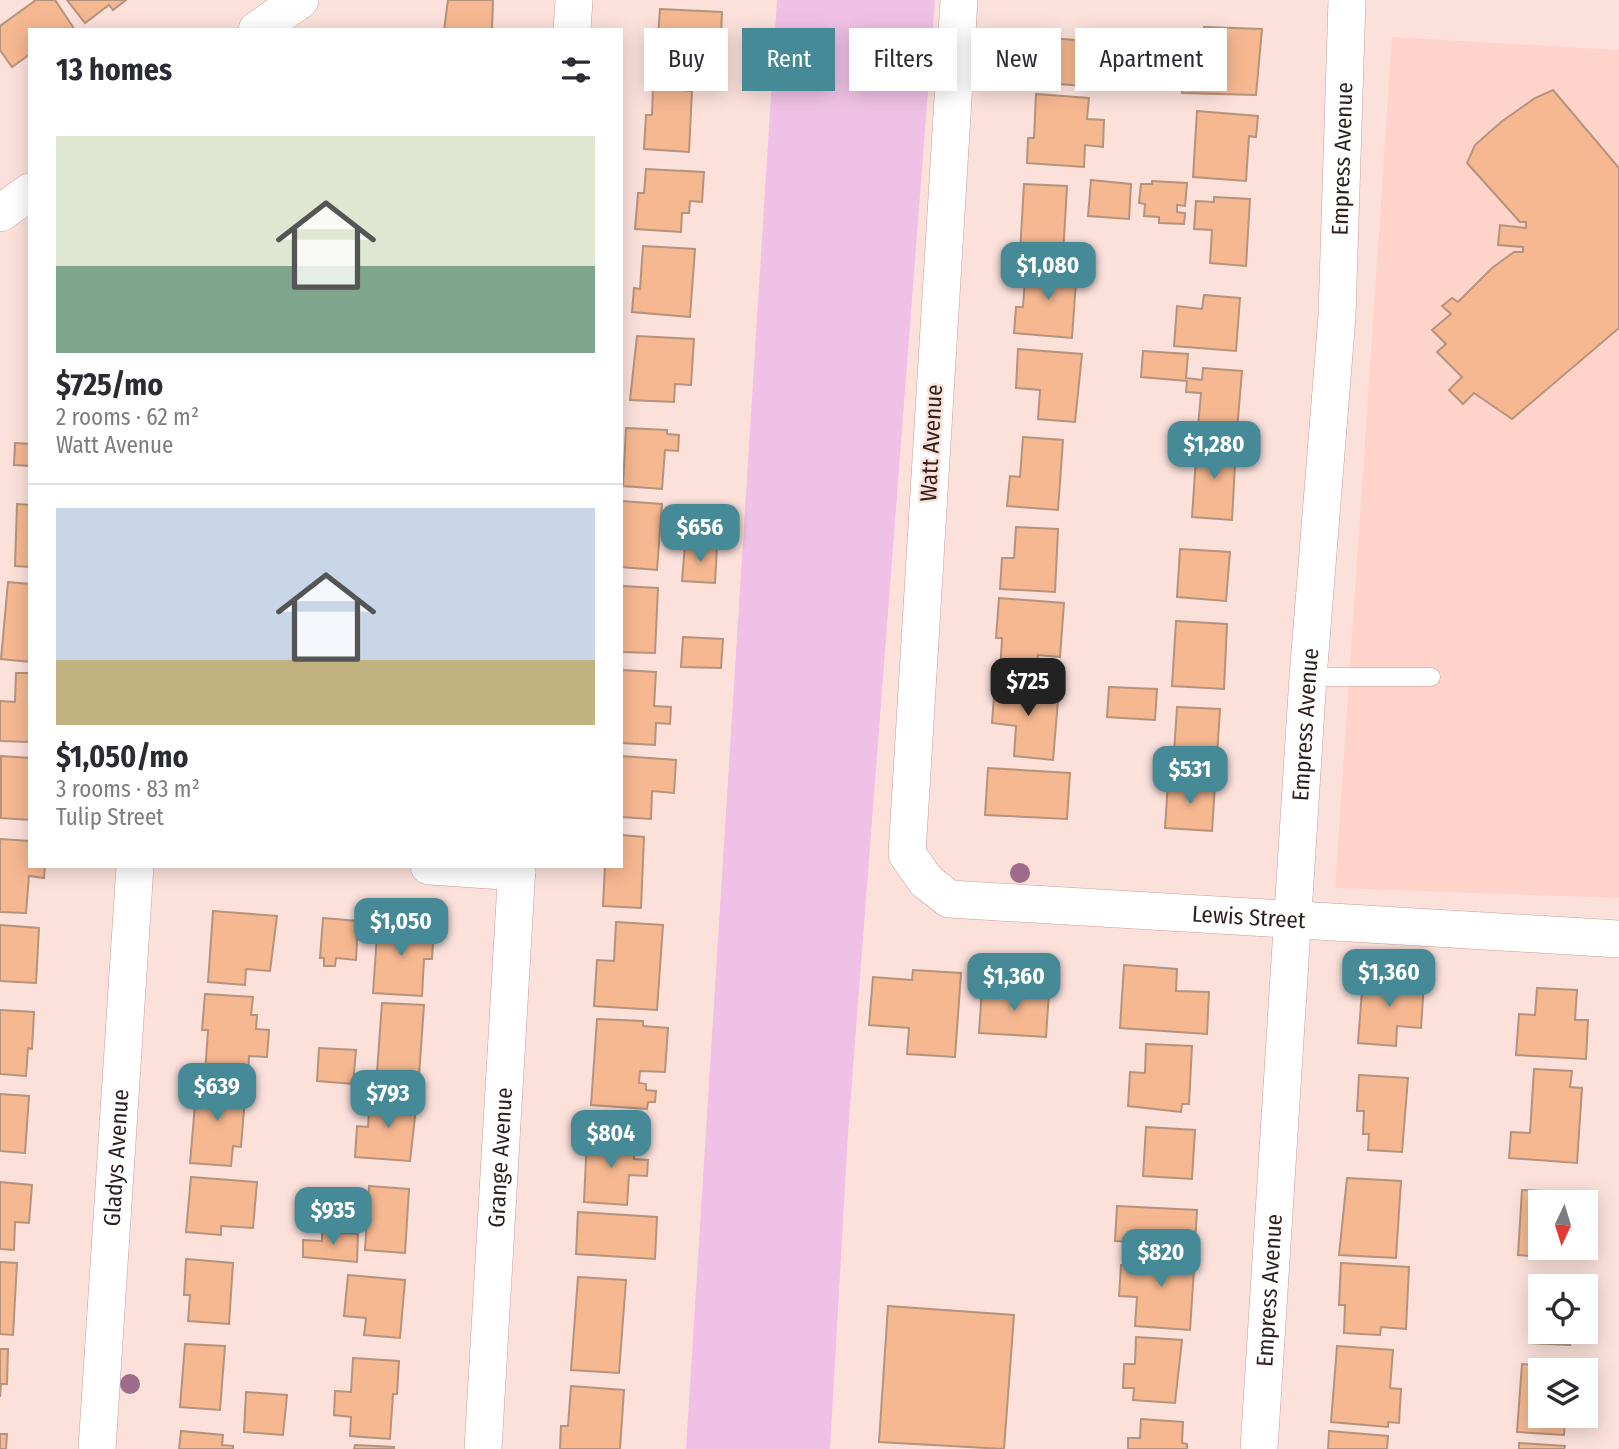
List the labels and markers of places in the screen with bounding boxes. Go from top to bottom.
pin: $1,080 [991,243,1105,302]
pin: $1,280 [1157,421,1271,481]
pin: $656 [659,504,741,564]
pin: $725 [987,658,1069,718]
pin: $531 [1149,746,1231,806]
pin: $1,050 [344,898,458,958]
pin: $1,360 [1332,950,1446,1009]
pin: $1,360 [957,954,1071,1013]
pin: $639 [176,1064,258,1123]
pin: $793 [347,1070,429,1130]
pin: $804 [570,1110,652,1170]
pin: $935 [292,1188,374,1247]
pin: $820 [1120,1230,1202,1289]

